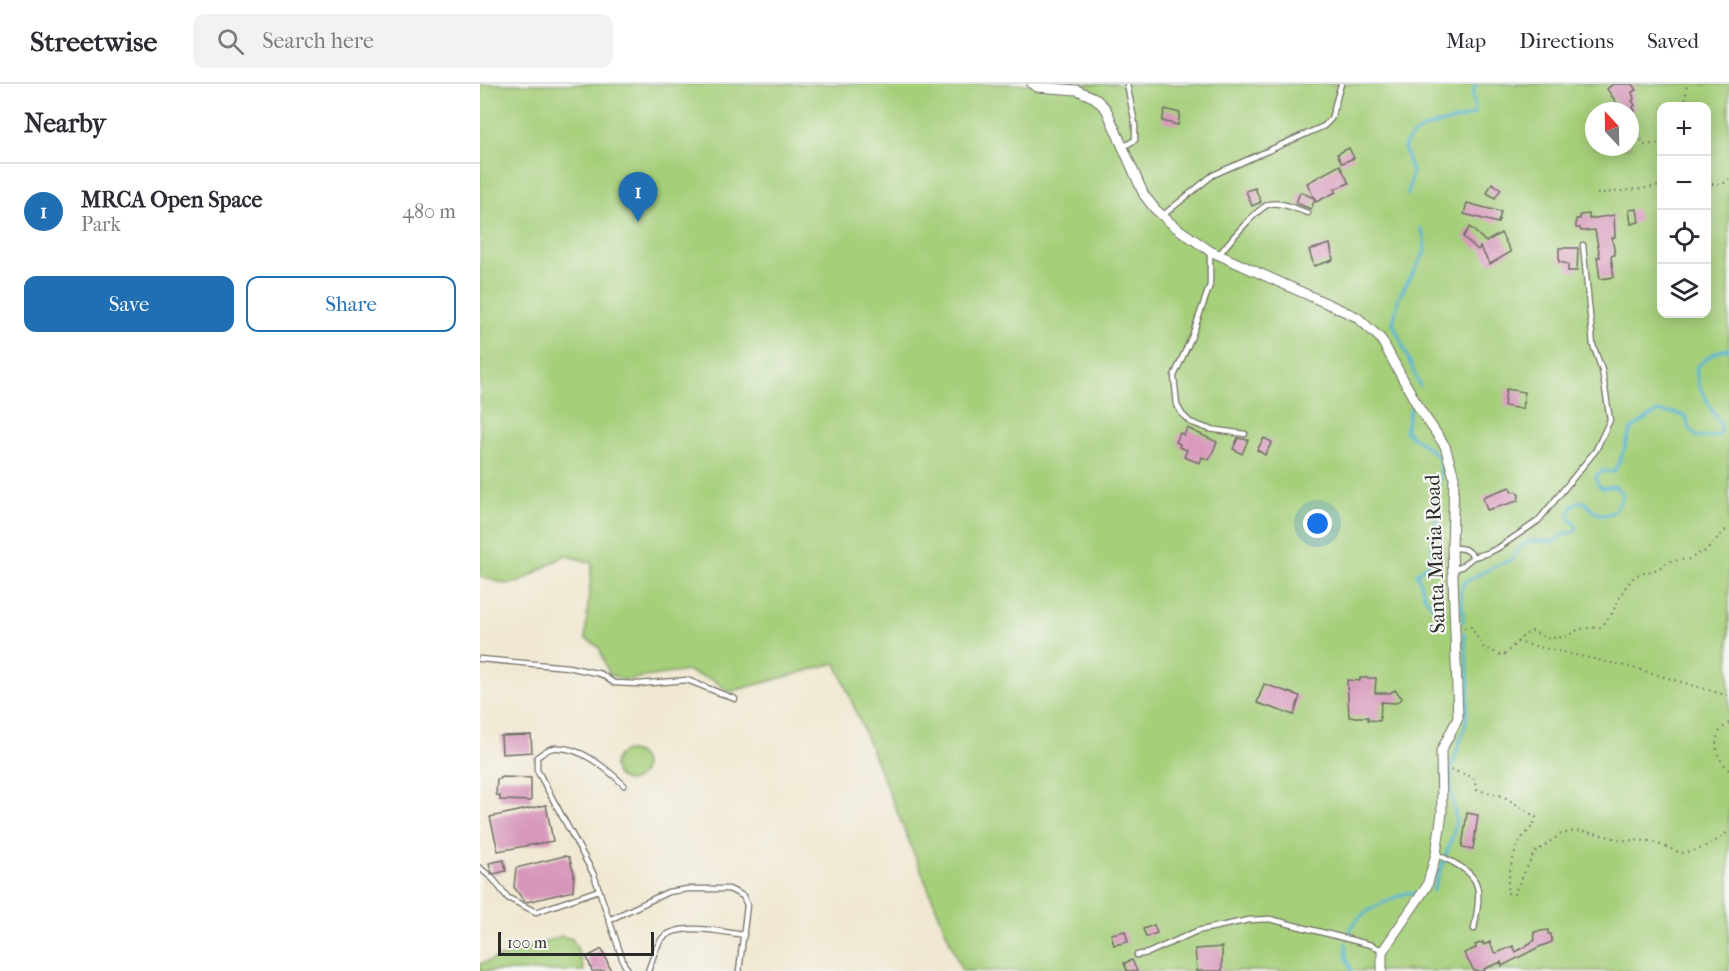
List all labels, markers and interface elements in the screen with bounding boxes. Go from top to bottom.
search box [193,14,613,68]
text: Streetwise [30,25,157,58]
icon: search [214,25,247,58]
text: Search here [262,28,374,54]
text: Map [1446,29,1486,53]
text: Directions [1519,29,1614,53]
text: Saved [1647,29,1699,53]
north arrow [1585,102,1639,156]
map controls [1657,102,1711,318]
button: + [1657,102,1711,156]
text: Nearby [24,108,106,139]
button: − [1657,156,1711,210]
pin: 1 [618,172,658,222]
text: MRCA Open Space [81,187,262,213]
text: 1 [40,200,47,223]
text: 480 m [402,200,456,223]
button: locate [1657,210,1711,264]
text: Park [81,213,121,236]
button: layers [1657,264,1711,318]
button: Save [24,276,234,332]
button: Share [246,276,456,332]
street label: Santa Maria Road [1420,473,1450,634]
your location [1303,509,1332,538]
scale bar [498,929,654,956]
text: 100 m [507,933,547,952]

